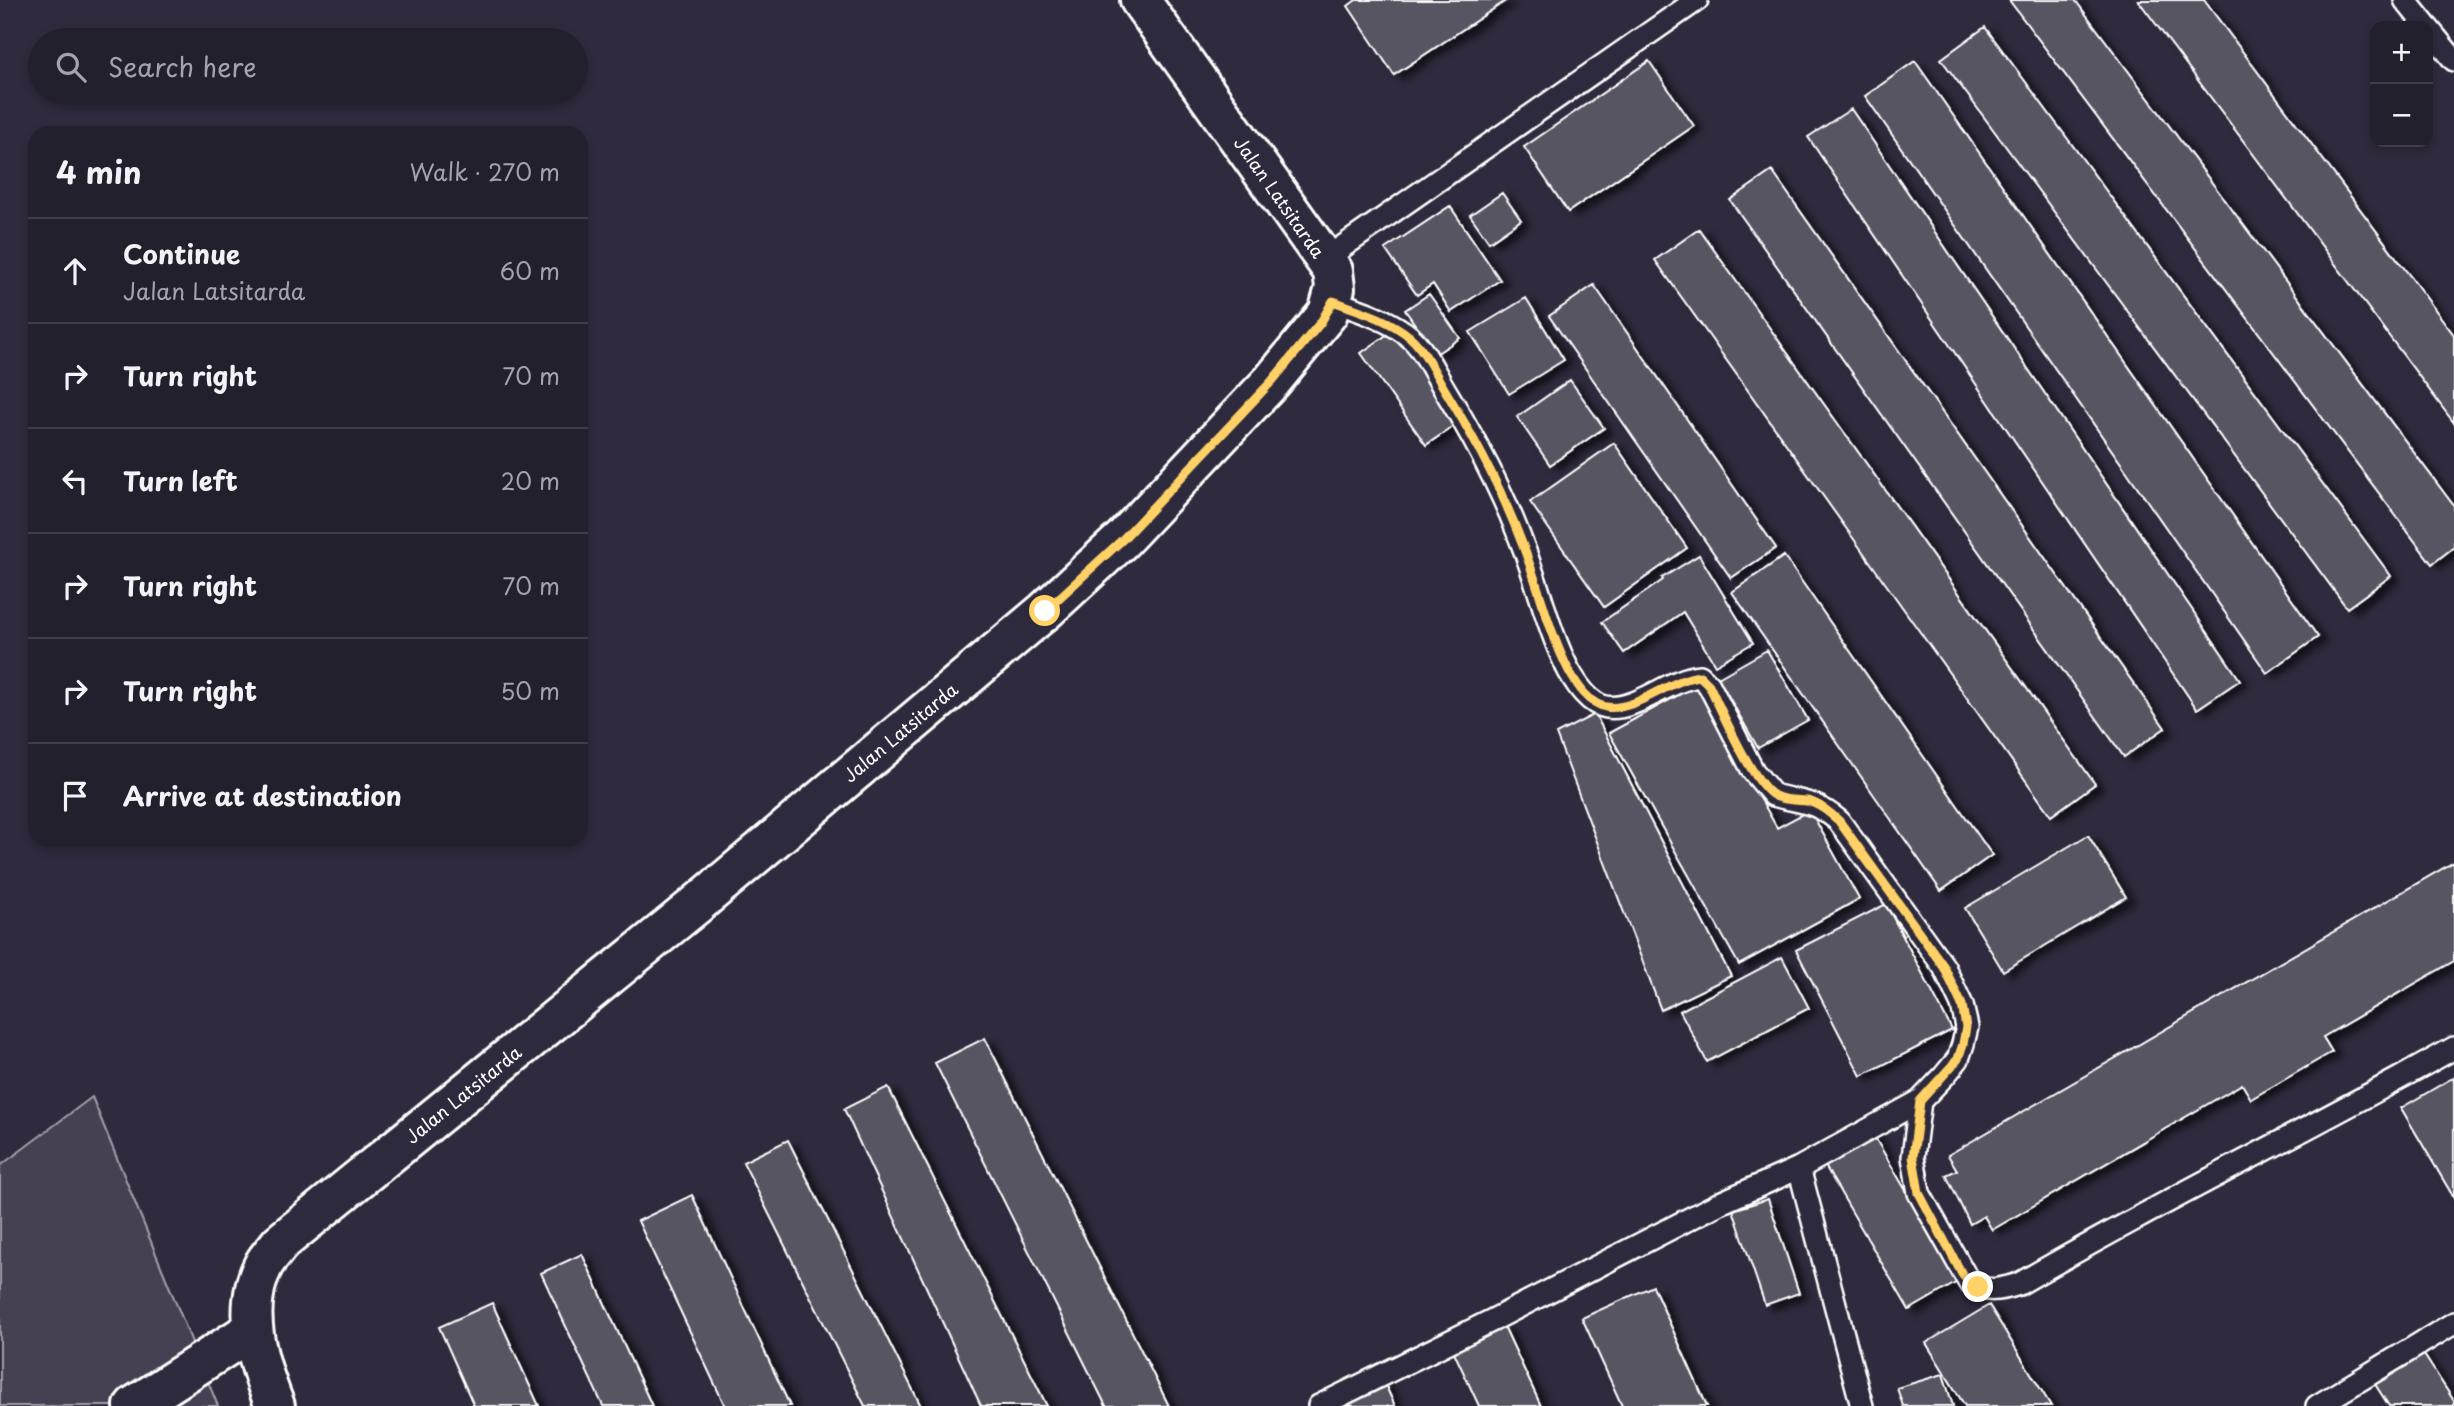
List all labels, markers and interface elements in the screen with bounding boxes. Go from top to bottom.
map controls [2370,21,2433,147]
button: + [2370,21,2433,84]
search box [28,28,588,105]
text: Search here [108,47,257,86]
icon: search [52,48,90,86]
button: − [2370,84,2433,147]
street label: Jalan Latsitarda [1228,131,1332,264]
text: 4 min [56,149,142,194]
text: Walk · 270 m [410,154,560,189]
text: Continue [123,234,240,273]
icon: ahead [56,252,94,290]
text: 60 m [500,253,560,288]
text: Jalan Latsitarda [123,273,305,308]
text: Turn right [123,356,257,395]
icon: right [56,357,94,395]
text: 70 m [502,358,560,393]
text: Turn left [123,461,238,500]
icon: left [56,462,94,500]
text: 20 m [501,463,560,498]
text: Turn right [123,566,257,605]
icon: right [56,567,94,605]
text: 70 m [502,568,560,603]
route start [1029,595,1060,626]
text: Turn right [123,671,257,710]
icon: right [56,672,94,710]
text: 50 m [500,673,560,708]
street label: Jalan Latsitarda [837,675,964,788]
text: Arrive at destination [123,776,402,815]
icon: arrive [56,777,94,815]
street label: Jalan Latsitarda [399,1038,527,1149]
route end [1962,1271,1993,1302]

